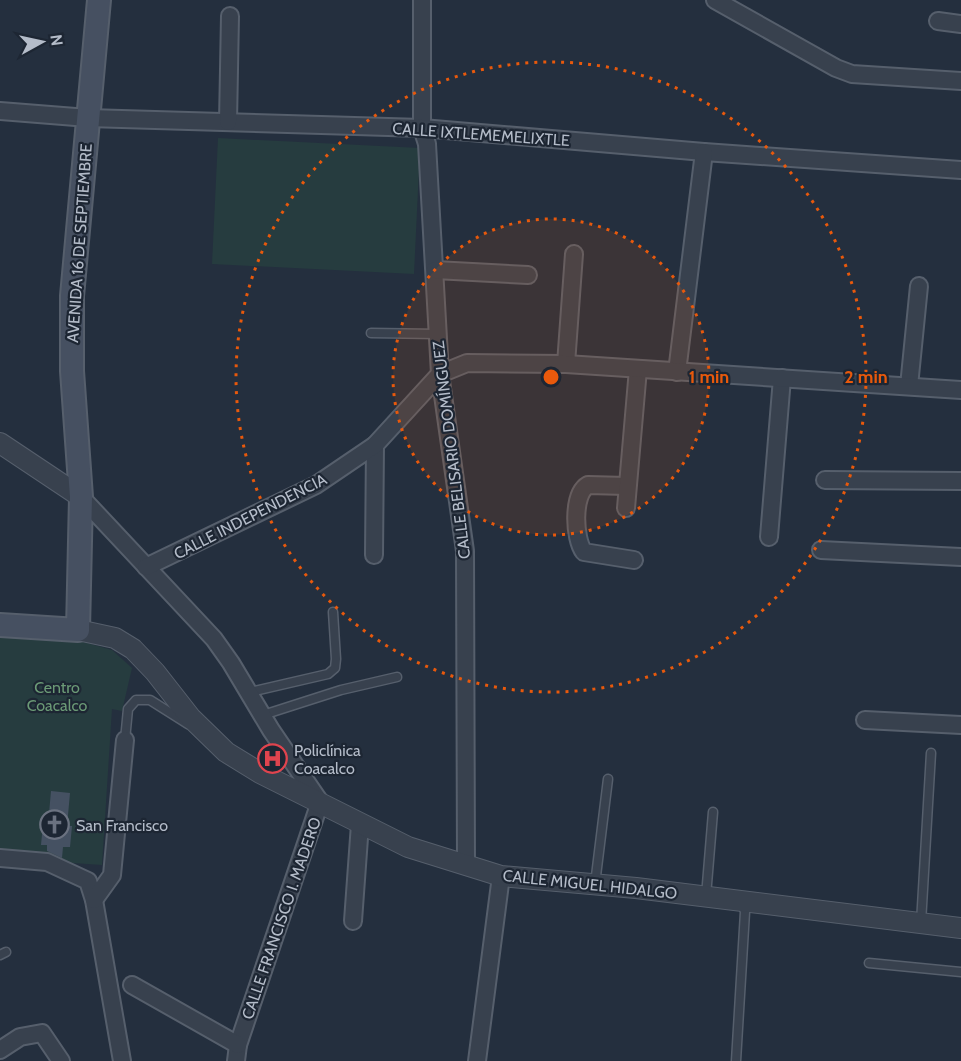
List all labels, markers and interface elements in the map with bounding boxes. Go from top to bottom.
north arrow [12,12,72,72]
text: N [46,33,67,47]
street label: CALLE IXTLEMEMELIXTLE [392,119,570,150]
street label: AVENIDA 16 DE SEPTIEMBRE [63,143,96,343]
street label: CALLE BELISARIO DOMÍNGUEZ [429,340,474,560]
text: 1 min [689,366,729,388]
text: 2 min [844,366,888,388]
centre of rings [541,367,561,387]
street label: CALLE INDEPENDENCIA [171,470,330,563]
park label: Centro Coacalco [27,678,88,715]
place label: Policlínica Coacalco [294,741,361,778]
hospital icon: Policlínica Coacalco [257,743,289,775]
church icon: San Francisco [39,809,71,841]
street label: CALLE FRANCISCO I. MADERO [238,815,325,1022]
place label: San Francisco [76,816,168,835]
street label: CALLE MIGUEL HIDALGO [502,866,678,903]

